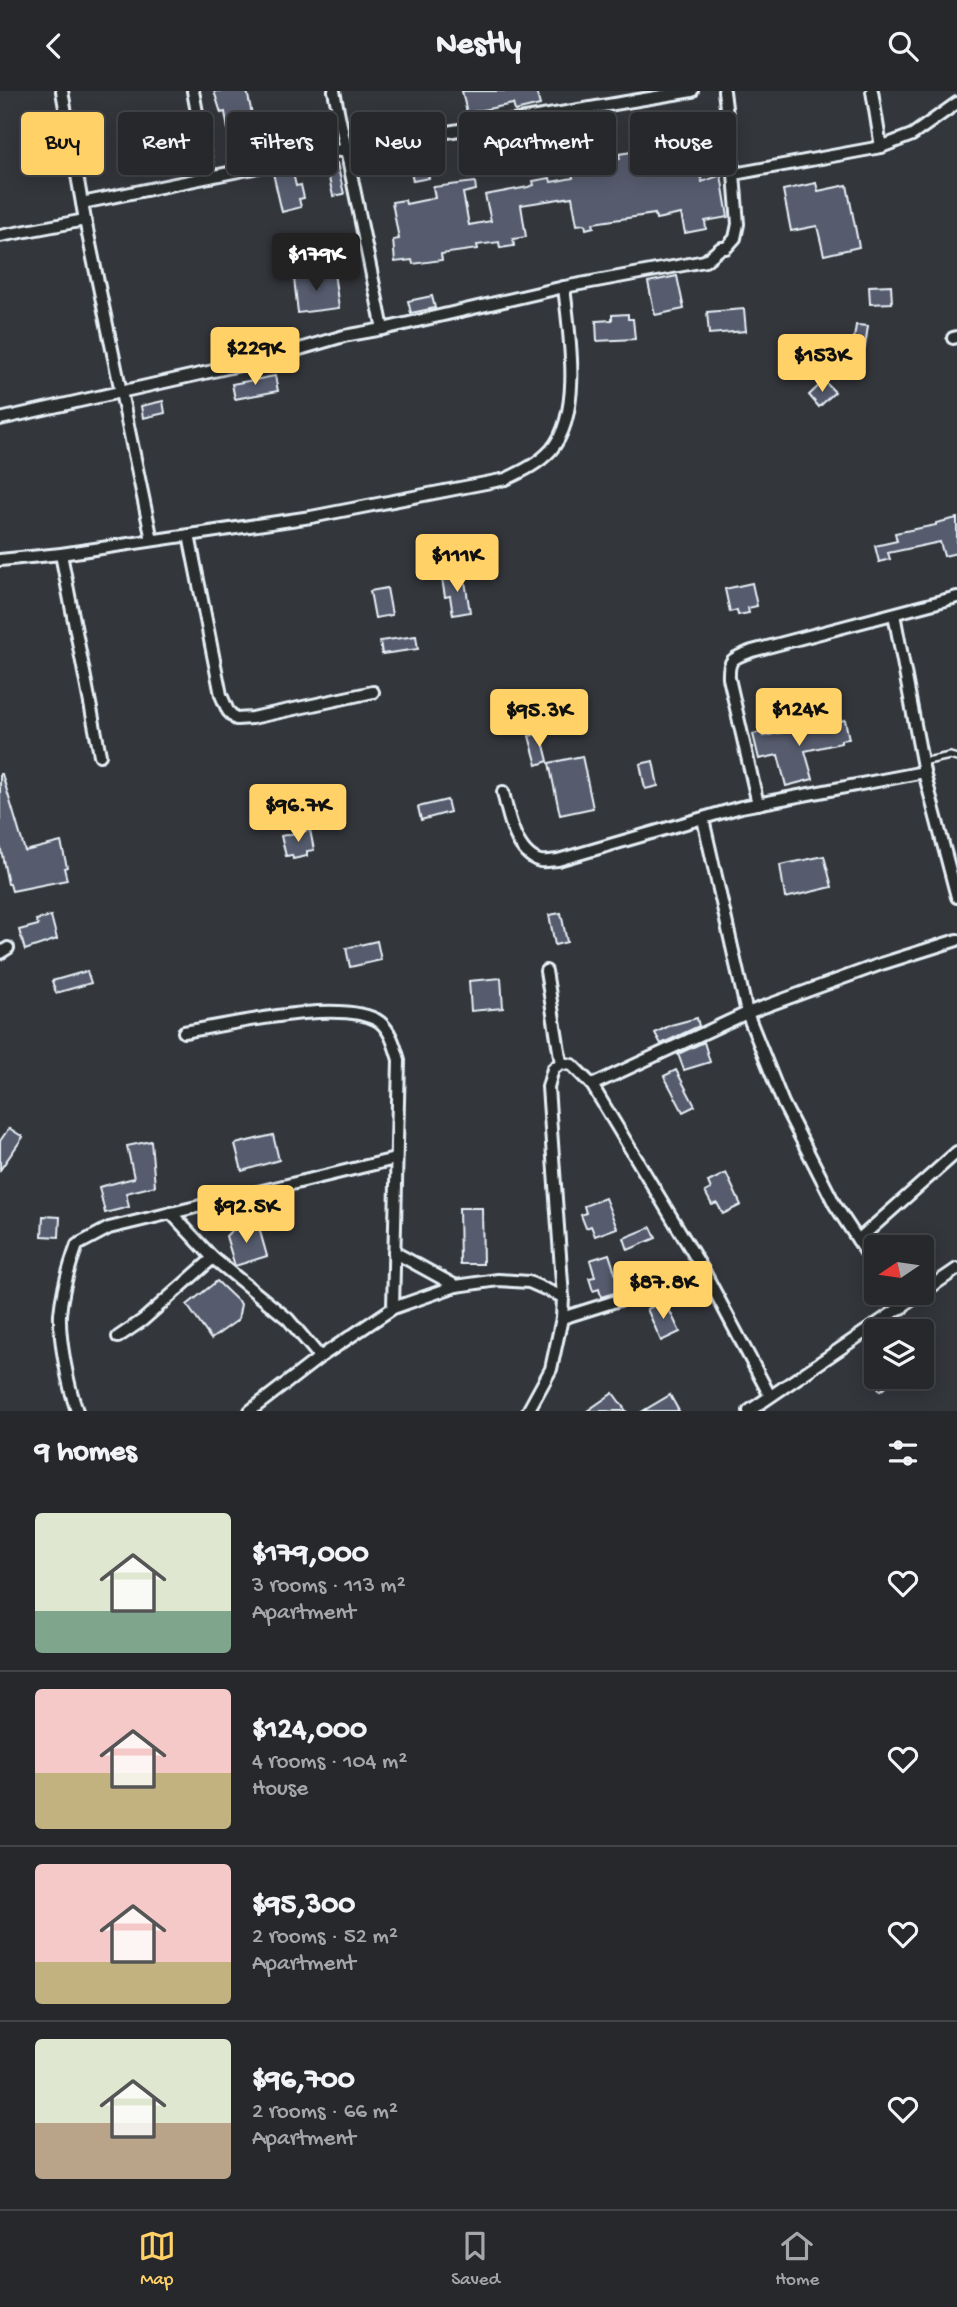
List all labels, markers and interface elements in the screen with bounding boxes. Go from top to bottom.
icon: back [35,27,73,65]
text: Nestly [436,27,521,65]
icon: search [884,27,922,65]
chip: Buy [21,112,104,175]
chip: Rent [118,112,213,175]
chip: Filters [227,112,337,175]
chip: New [351,112,445,175]
chip: Apartment [459,112,616,175]
chip: House [630,112,736,175]
pin: $179K [267,233,365,293]
text: $179K [288,242,344,269]
pin: $229K [206,327,304,387]
pin: $153K [773,335,871,394]
text: $229K [226,336,284,363]
text: $153K [794,343,850,370]
pin: $111K [408,535,506,594]
text: $111K [432,543,482,570]
pin: $95.3K [482,689,596,749]
pin: $124K [750,689,848,748]
text: $124K [772,697,826,724]
text: $95.3K [506,698,572,725]
pin: $96.7K [241,785,355,844]
text: $96.7K [265,793,331,820]
pin: $92.5K [189,1185,303,1245]
text: $92.5K [213,1194,279,1221]
north arrow [864,1235,934,1305]
map controls [864,1235,934,1389]
pin: $87.8K [606,1261,720,1321]
text: $87.8K [629,1270,697,1297]
button: layers [864,1319,934,1389]
icon: filters [884,1434,922,1472]
text: 9 homes [35,1436,137,1471]
text: $179,000 [252,1538,369,1573]
icon: home [91,1541,175,1625]
icon: heart [884,1564,922,1602]
text: 3 rooms · 113 m² [252,1573,406,1600]
text: Apartment [252,1600,356,1627]
text: $124,000 [252,1714,367,1749]
icon: home [91,1717,175,1801]
icon: heart [884,1740,922,1778]
text: 4 rooms · 104 m² [252,1749,407,1776]
text: House [252,1776,308,1803]
text: $95,300 [252,1889,355,1924]
icon: home [91,1892,175,1976]
icon: heart [884,1915,922,1953]
text: 2 rooms · 52 m² [252,1924,398,1951]
text: Apartment [252,1951,356,1978]
text: $96,700 [252,2064,355,2099]
icon: home [91,2067,175,2151]
icon: heart [884,2090,922,2128]
text: 2 rooms · 66 m² [252,2099,398,2126]
text: Apartment [252,2126,356,2153]
tab: Map [138,2227,176,2292]
tab: Saved [451,2227,500,2292]
tab: Home [775,2227,819,2292]

